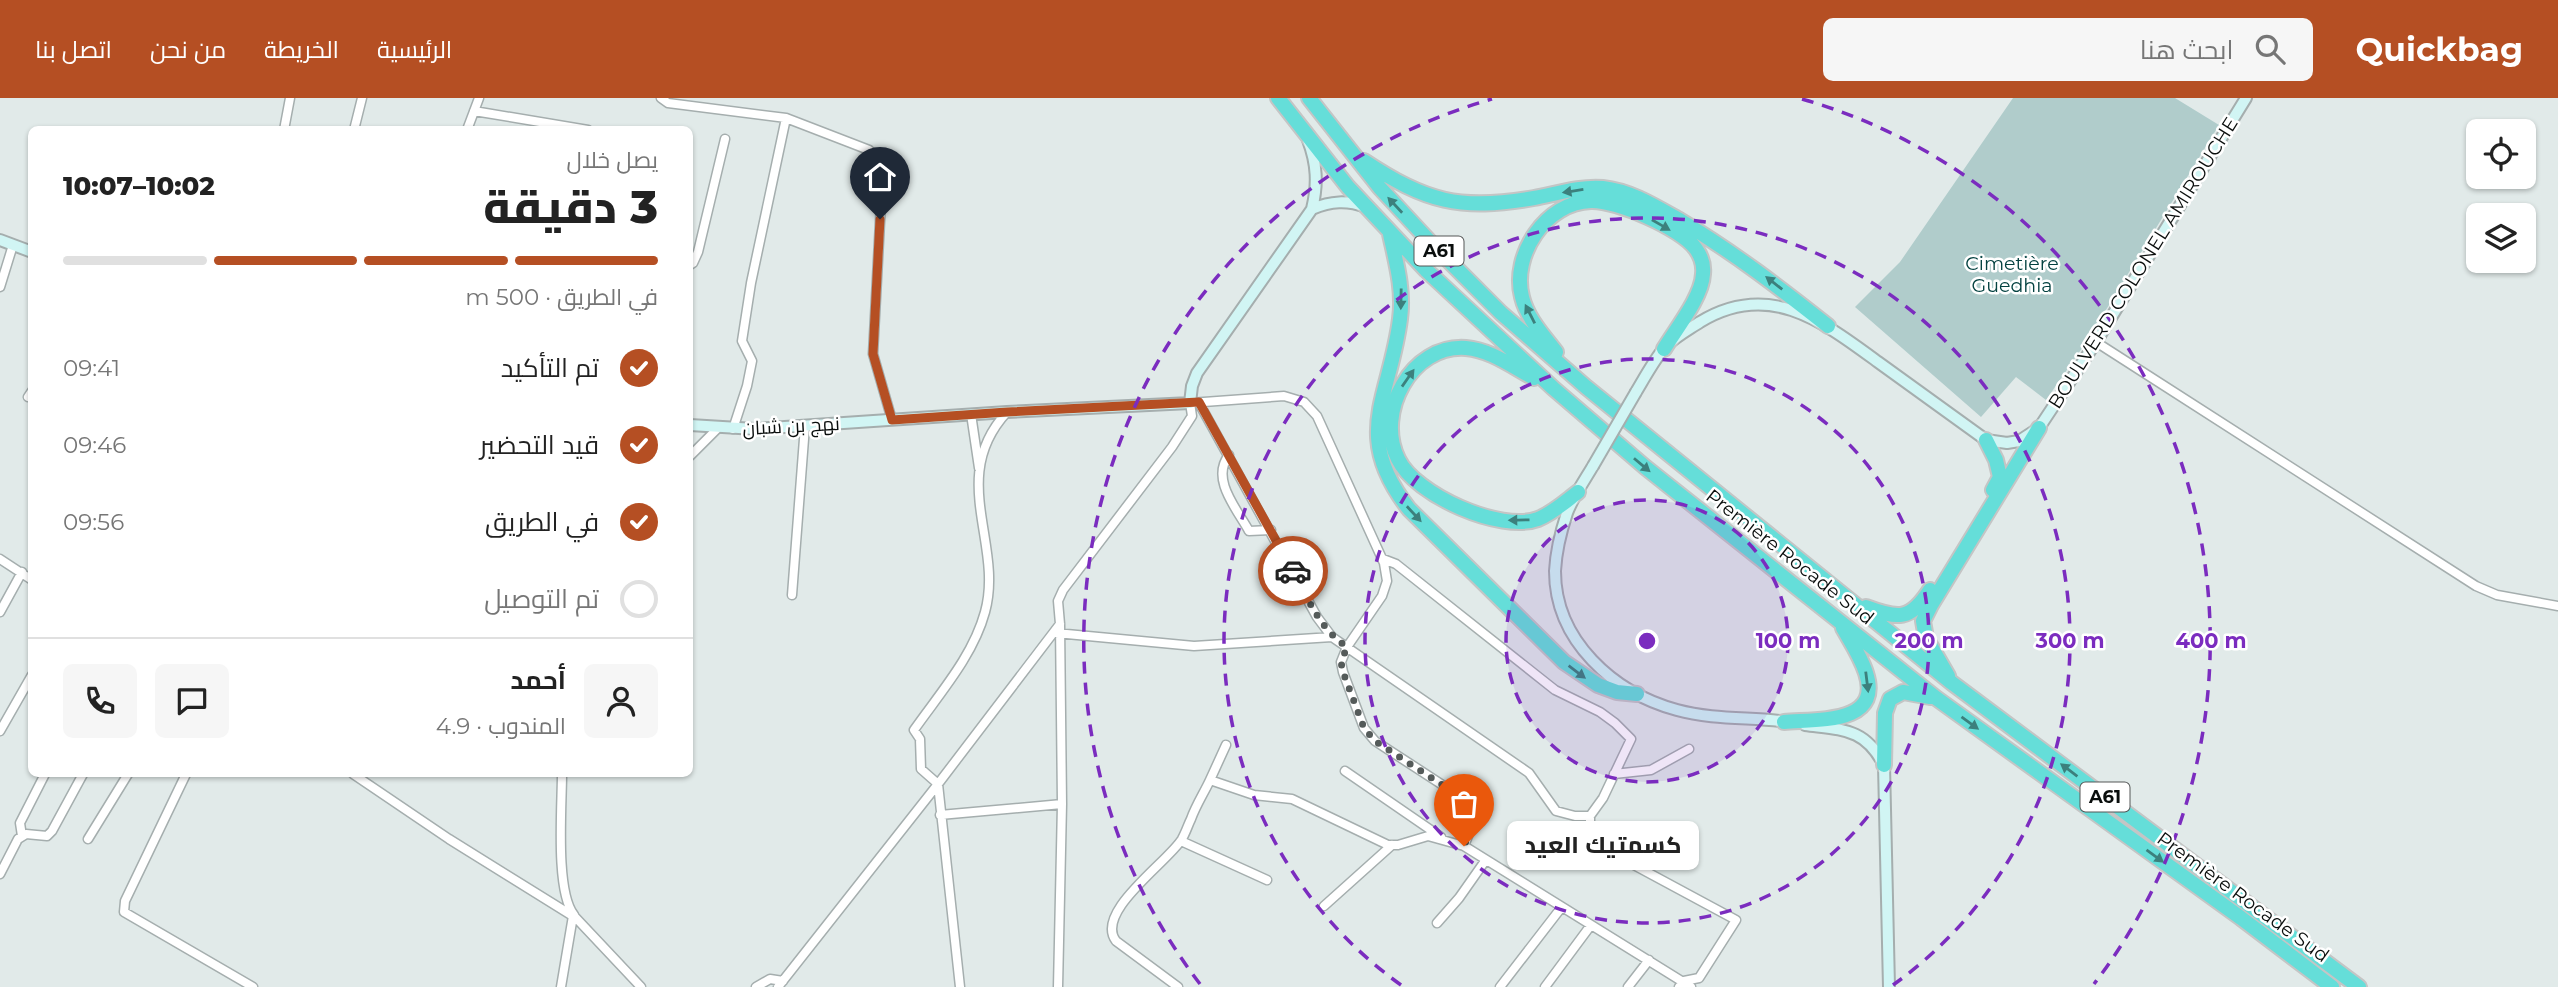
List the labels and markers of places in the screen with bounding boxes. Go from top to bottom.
pin [850,147,910,219]
centre of rings [1635,629,1659,653]
pin [1434,774,1494,846]
callout: كسمتيك العيد [1506,822,1698,870]

